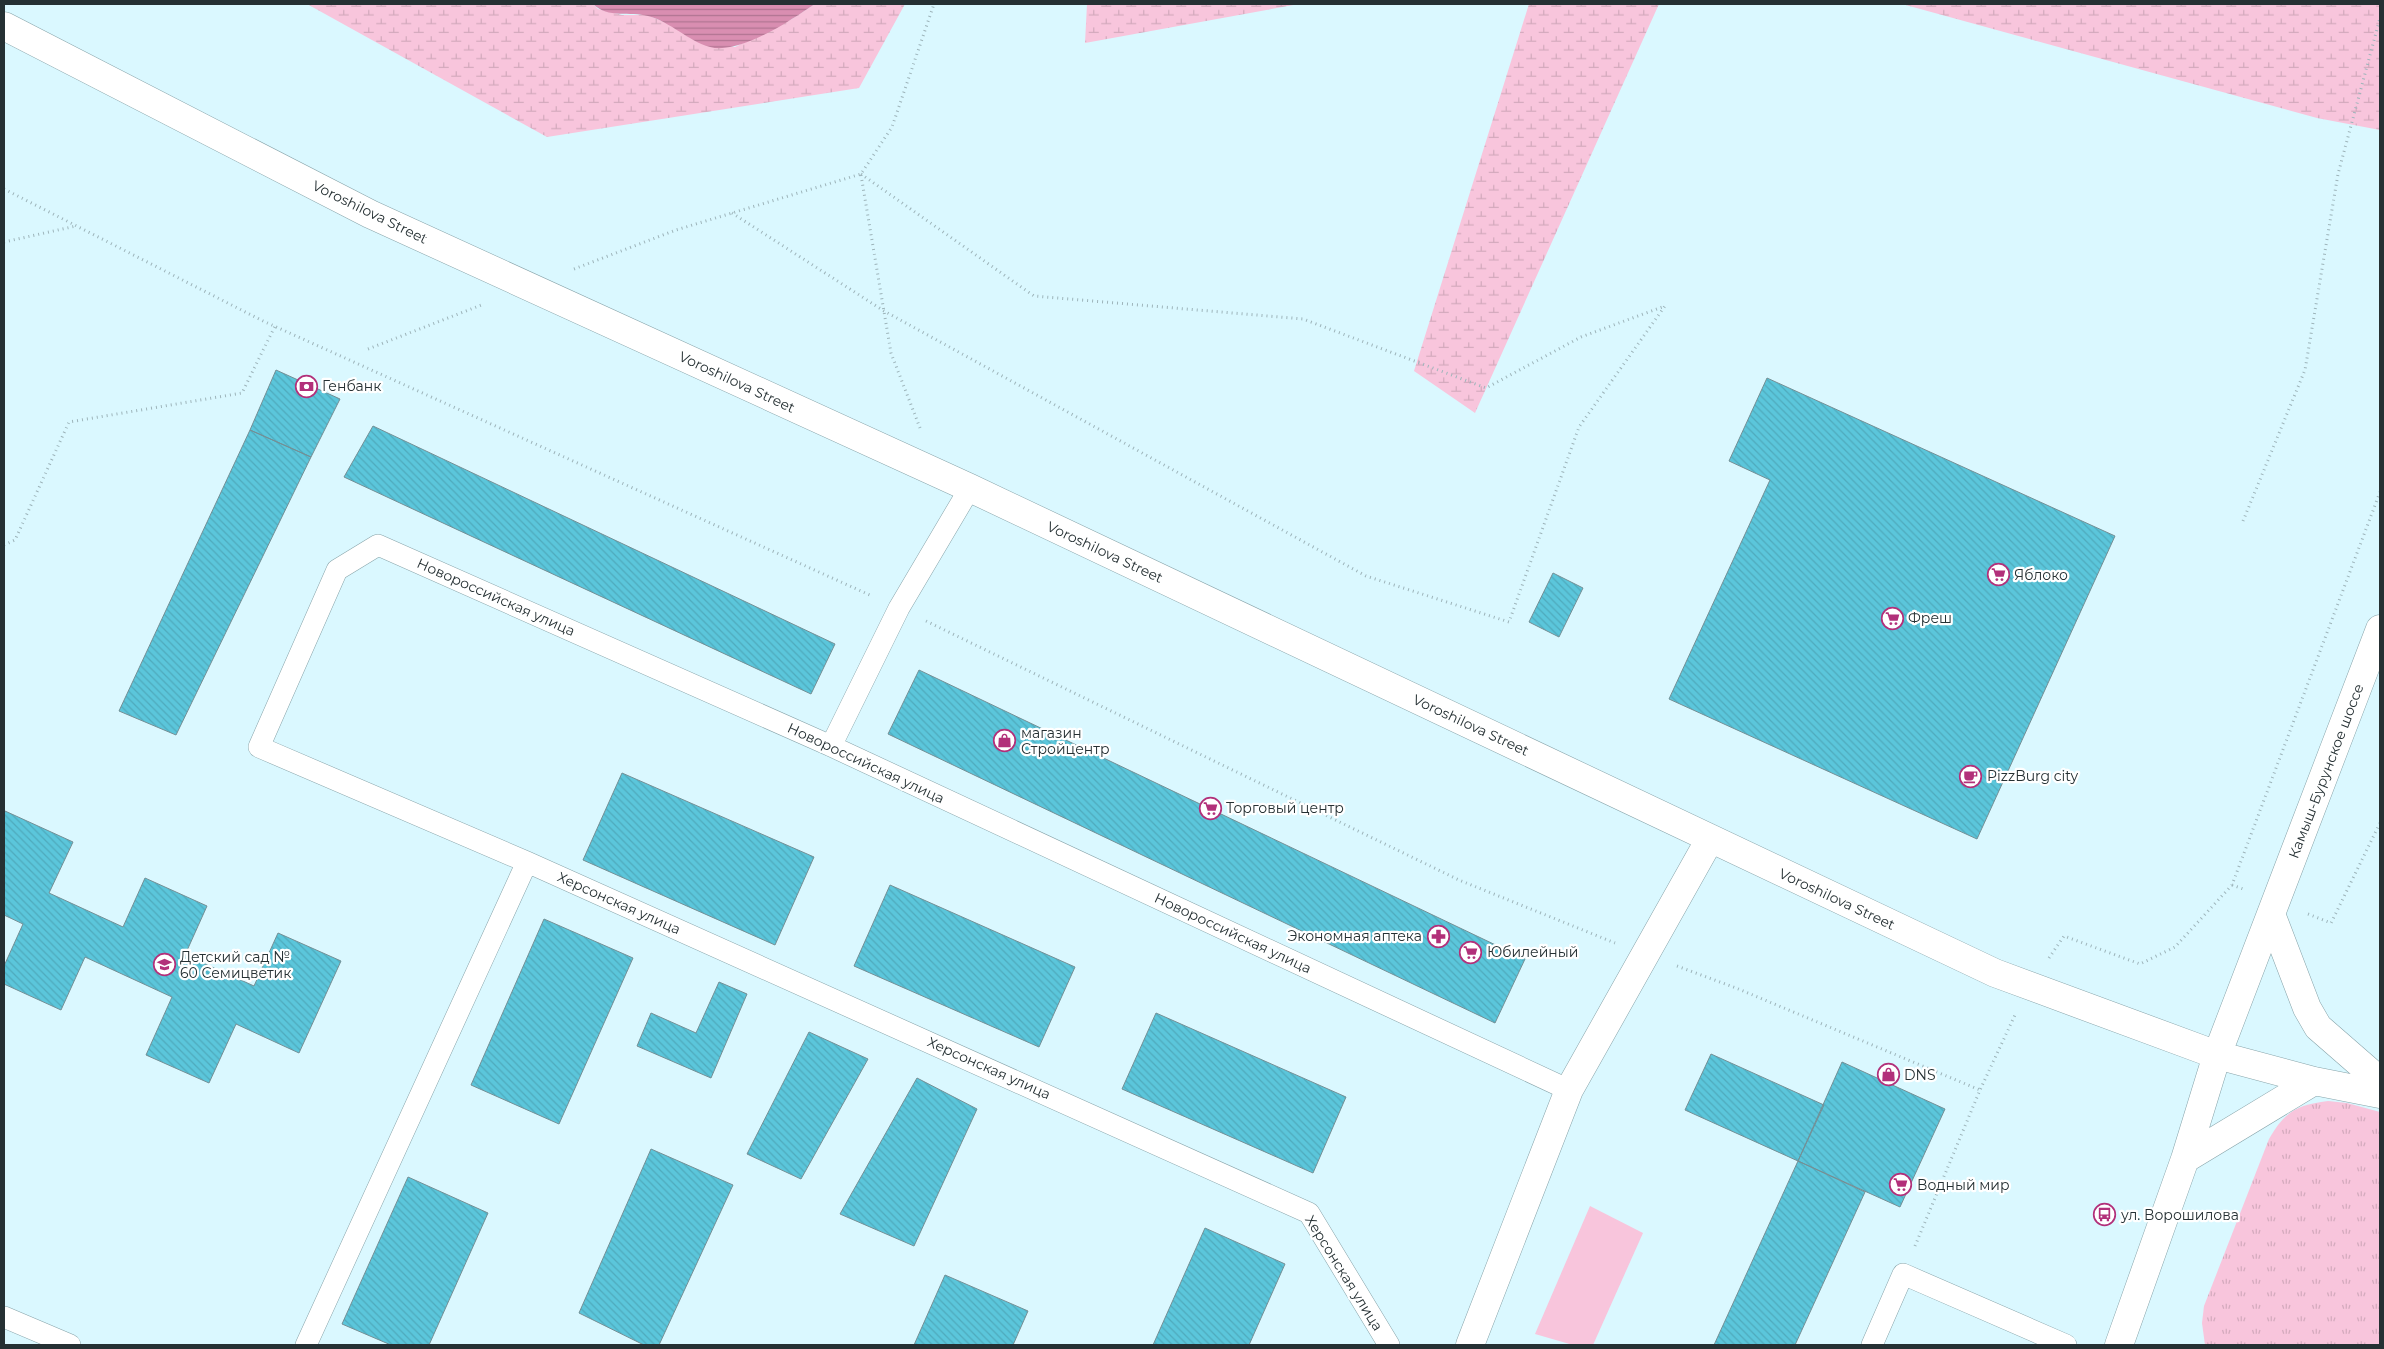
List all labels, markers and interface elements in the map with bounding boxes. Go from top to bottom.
street label: Voroshilova Street [309,176,431,248]
street label: Voroshilova Street [676,347,798,417]
bank icon: Генбанк [294,374,318,398]
place label: Генбанк [322,377,381,395]
street label: Voroshilova Street [1044,517,1166,587]
street label: Новороссийская улица [414,554,578,640]
supermarket icon: Яблоко [1986,563,2010,587]
place label: Яблоко [2014,566,2068,584]
supermarket icon: Фреш [1880,606,1904,630]
place label: Фреш [1908,609,1952,627]
street label: Камыш-Бурунское шоссе [2284,681,2368,861]
street label: Voroshilova Street [1410,690,1532,760]
street label: Новороссийская улица [785,719,947,807]
place label: магазин Стройцентр [1021,724,1109,758]
shop icon: магазин Стройцентр [993,729,1017,753]
cafe icon: PizzBurg city [1959,764,1983,788]
place label: PizzBurg city [1987,767,2078,785]
supermarket icon: Торговый центр [1198,796,1222,820]
place label: Торговый центр [1226,799,1344,817]
street label: Voroshilova Street [1776,864,1898,934]
street label: Херсонская улица [555,868,683,938]
street label: Новороссийская улица [1152,889,1314,977]
pharmacy icon: Экономная аптека [1426,924,1450,948]
place label: Экономная аптека [1287,927,1422,945]
supermarket icon: Юбилейный [1459,940,1483,964]
place label: Юбилейный [1487,943,1578,961]
place label: Детский сад № 60 Семицветик [180,948,291,982]
school or university icon: Детский сад № 60 Семицветик [152,953,176,977]
street label: Херсонская улица [925,1033,1053,1103]
shop icon: DNS [1876,1063,1900,1087]
place label: DNS [1904,1066,1936,1084]
supermarket icon: Водный мир [1889,1173,1913,1197]
place label: Водный мир [1917,1176,2010,1194]
bus stop icon: ул. Ворошилова [2093,1203,2117,1227]
place label: ул. Ворошилова [2120,1206,2239,1224]
street label: Херсонская улица [1301,1212,1387,1334]

